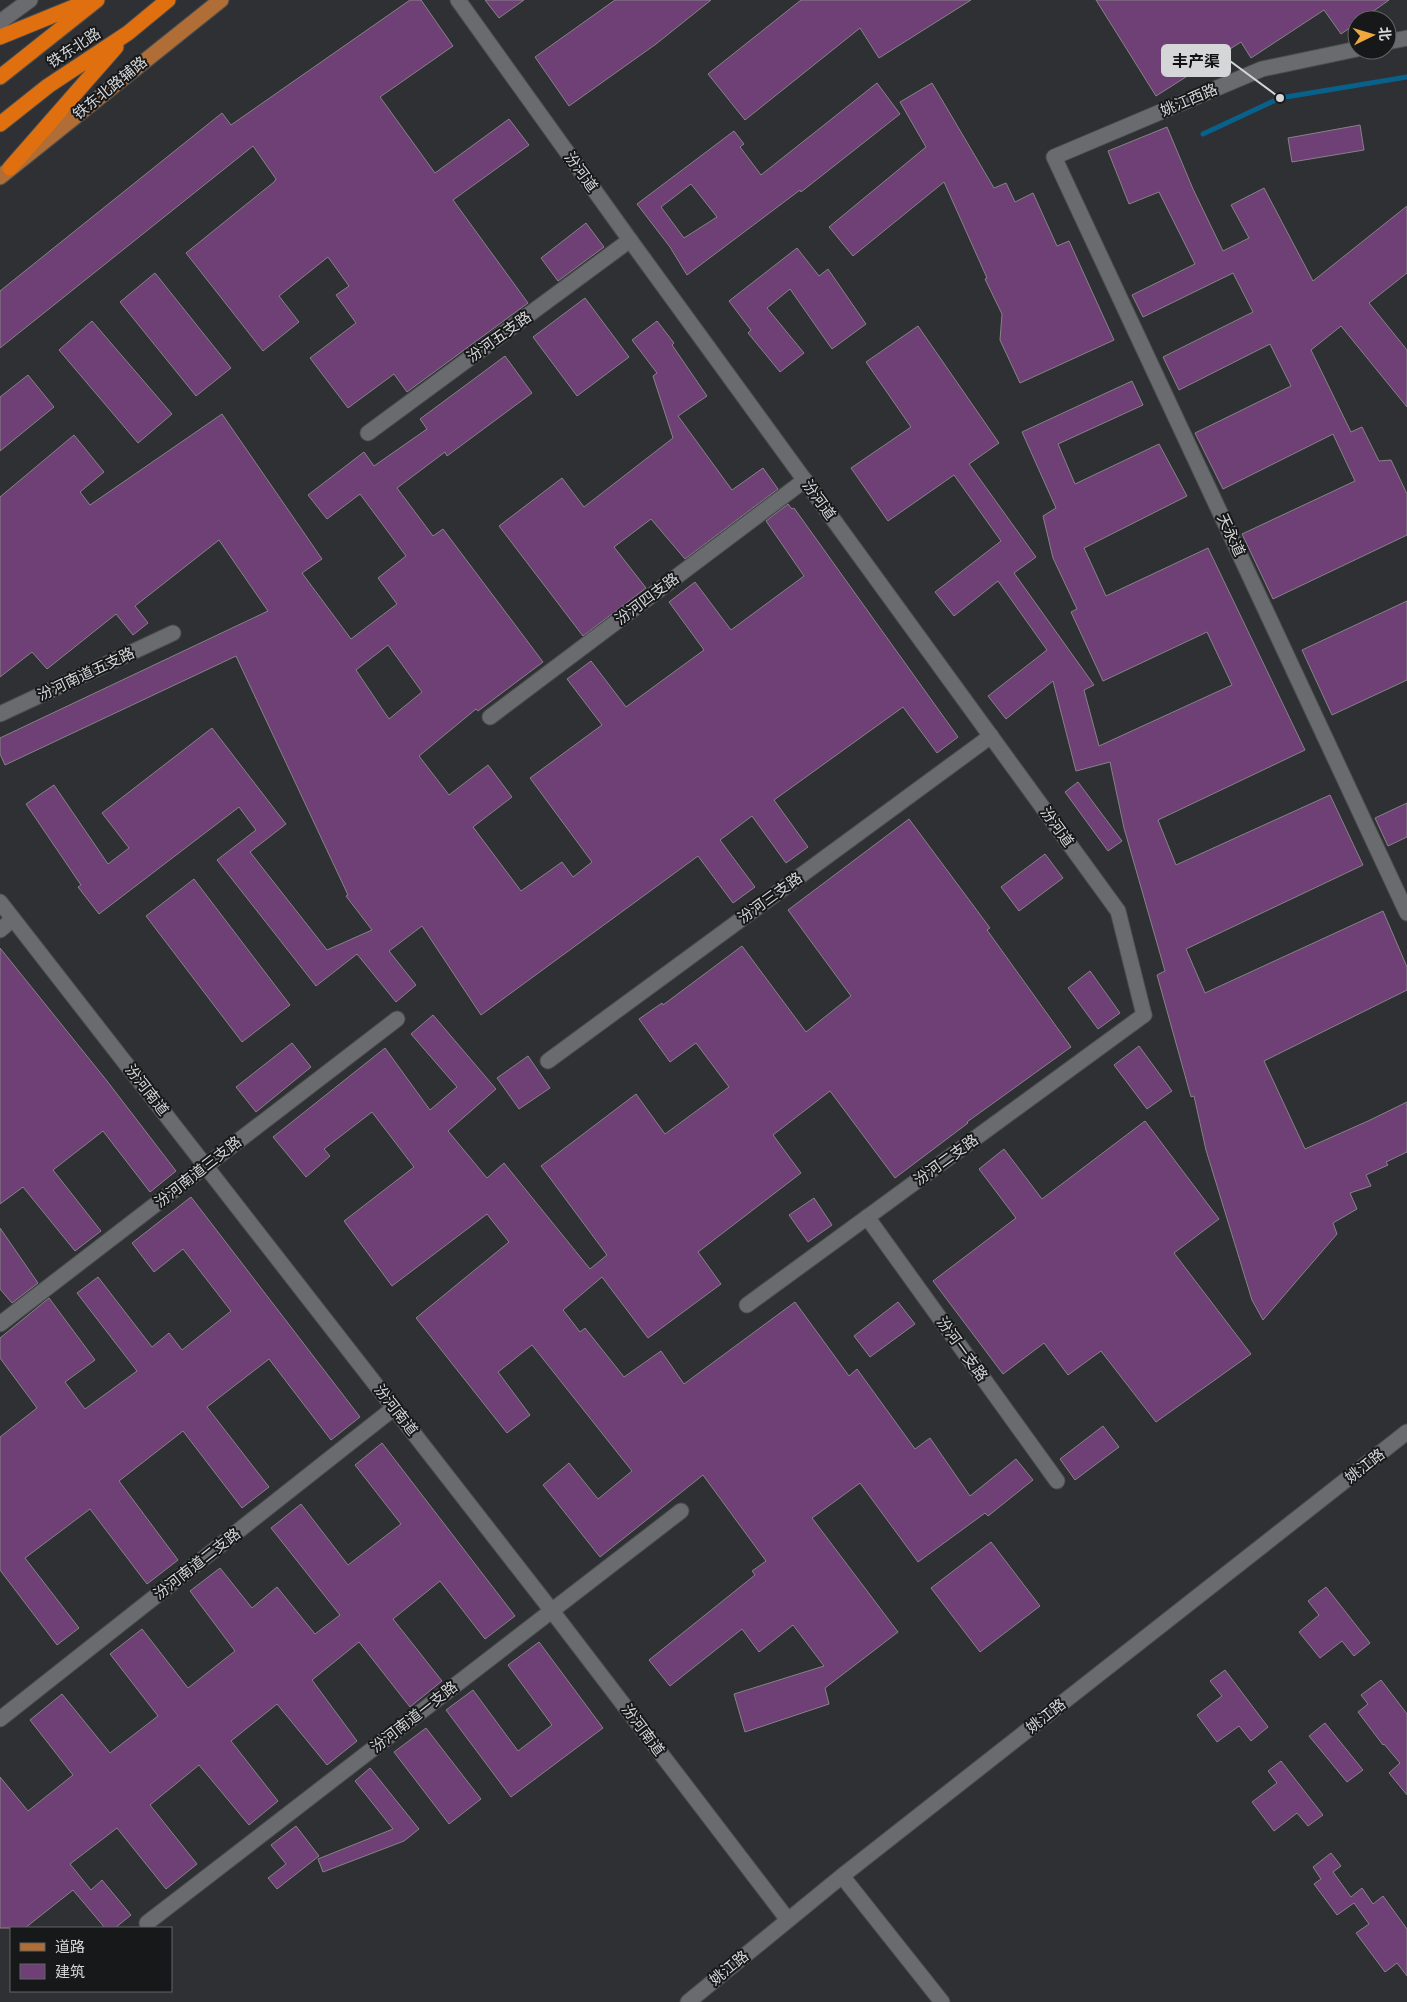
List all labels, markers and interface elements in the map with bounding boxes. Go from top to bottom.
north arrow [1347,10,1397,60]
street label: 铁东北路 [43,23,104,71]
text: 北 [1376,26,1395,42]
callout: 丰产渠 [1162,45,1230,76]
text: 丰产渠 [1172,51,1220,71]
street label: 铁东北路辅路 [69,52,150,123]
street label: 姚江西路 [1157,79,1220,119]
street label: 汾河道 [561,148,602,195]
street label: 汾河五支路 [463,307,534,366]
street label: 汾河道 [799,476,840,523]
street label: 天永道 [1214,510,1250,559]
street label: 汾河四支路 [611,568,682,628]
street label: 汾河南道五支路 [34,643,137,703]
street label: 汾河道 [1037,803,1078,850]
street label: 汾河三支路 [734,868,805,927]
street label: 汾河南道 [122,1060,173,1119]
street label: 汾河二支路 [910,1130,981,1189]
street label: 汾河南道三支路 [150,1132,244,1211]
street label: 汾河一支路 [933,1313,992,1384]
street label: 汾河南道 [371,1380,422,1439]
street label: 姚江路 [1341,1444,1388,1486]
street label: 汾河南道二支路 [149,1524,243,1603]
street label: 汾河南道一支路 [366,1677,460,1756]
street label: 姚江路 [1022,1694,1069,1736]
street label: 汾河南道 [619,1700,669,1759]
legend [10,1927,172,1992]
text: 道路 [55,1937,85,1955]
street label: 姚江路 [705,1946,752,1988]
text: 建筑 [55,1962,85,1980]

